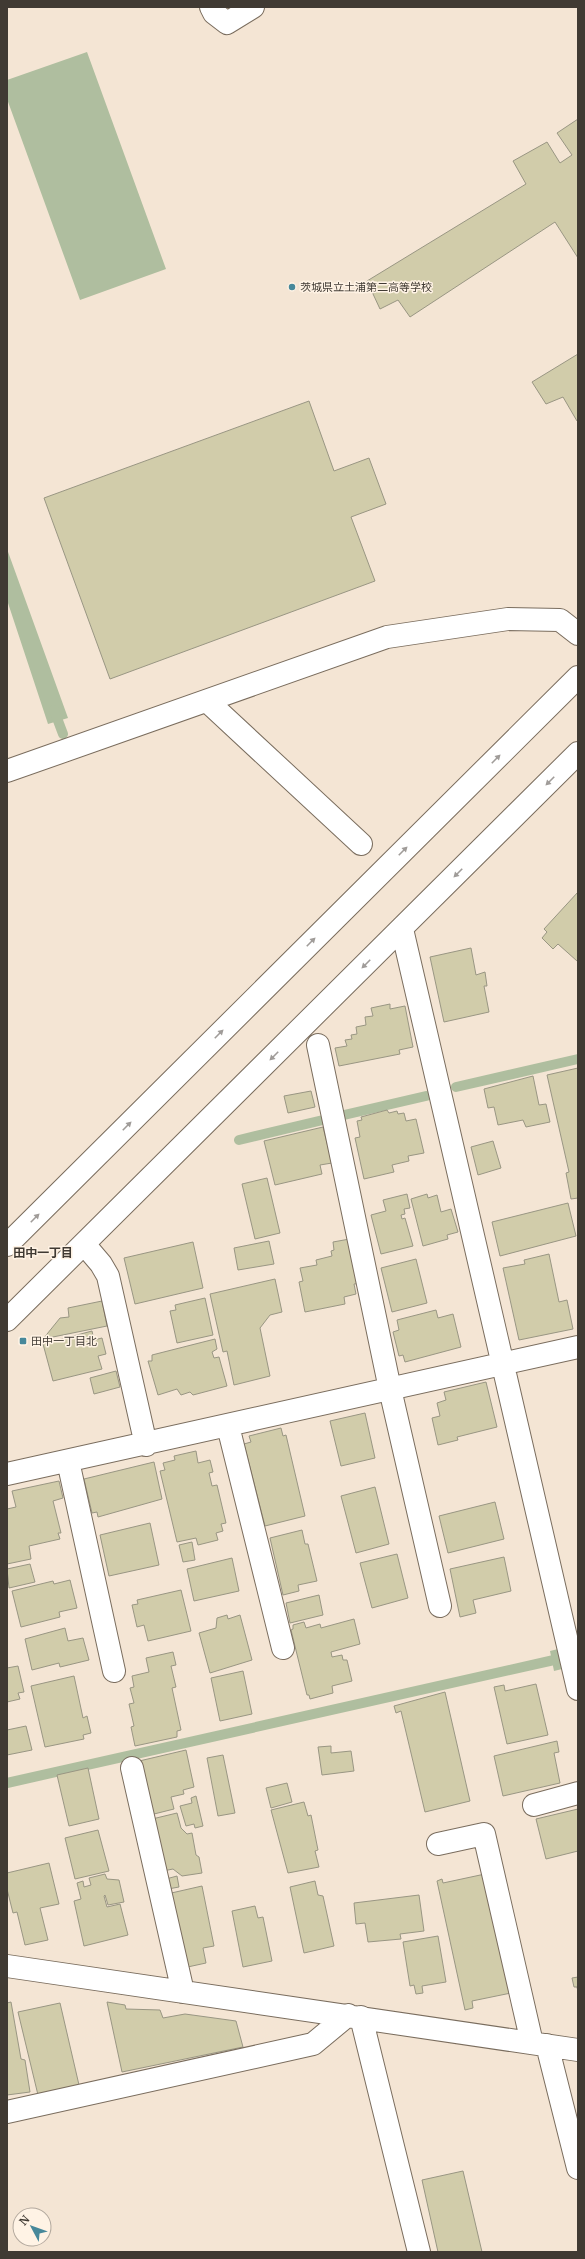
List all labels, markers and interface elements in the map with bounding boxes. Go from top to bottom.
place label: 茨城県立土浦第二高等学校 [300,280,432,294]
marker: 茨城県立土浦第二高等学校 [287,282,297,292]
one-way arrow [491,754,501,764]
one-way arrow [545,776,555,786]
one-way arrow [398,846,408,855]
one-way arrow [454,868,463,878]
one-way arrow [306,937,316,947]
one-way arrow [361,960,371,969]
one-way arrow [214,1029,224,1039]
one-way arrow [269,1051,279,1061]
one-way arrow [122,1121,132,1131]
one-way arrow [30,1213,40,1223]
district label: 田中一丁目 [13,1245,73,1260]
place label: 田中一丁目北 [31,1334,97,1348]
marker: 田中一丁目北 [18,1336,28,1346]
north arrow [12,2207,52,2247]
text: N [16,2212,33,2228]

